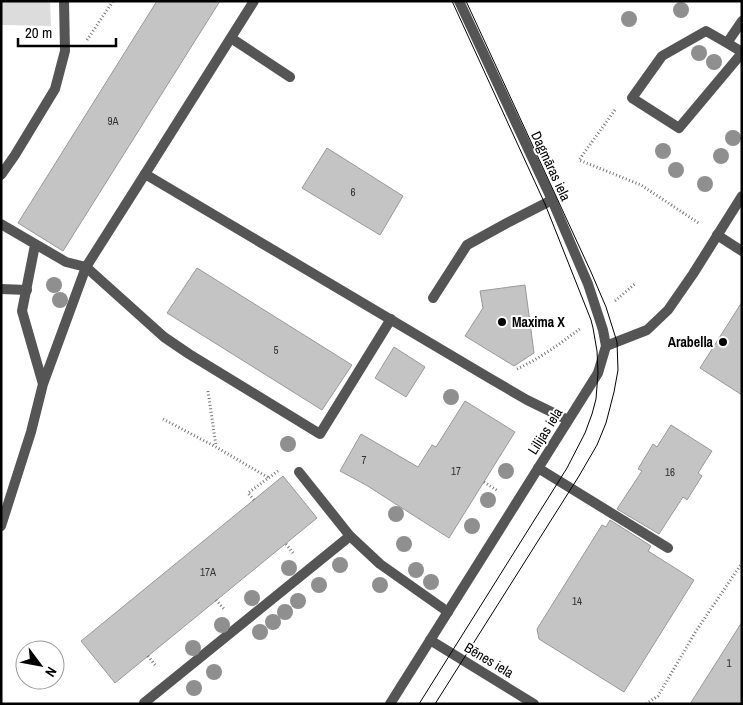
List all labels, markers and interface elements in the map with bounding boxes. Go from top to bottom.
scale bar [18,15,115,47]
text: 20 m [25,22,52,43]
house number: 9A [107,114,119,128]
street label: Dagmāras iela [527,128,575,204]
house number: 6 [350,185,356,199]
place label: Maxima X [512,313,565,331]
marker: Maxima X [496,316,508,328]
place label: Arabella [668,333,714,351]
marker: Arabella [717,336,729,348]
house number: 5 [273,343,279,357]
street label: Lilijas iela [524,404,567,458]
house number: 7 [361,453,367,467]
house number: 17 [451,464,461,478]
house number: 16 [665,465,675,479]
house number: 17A [200,565,217,579]
house number: 14 [572,594,582,608]
street label: Bēnes iela [461,638,517,682]
north arrow [15,640,65,690]
house number: 1 [726,656,732,670]
text: N [41,664,61,680]

